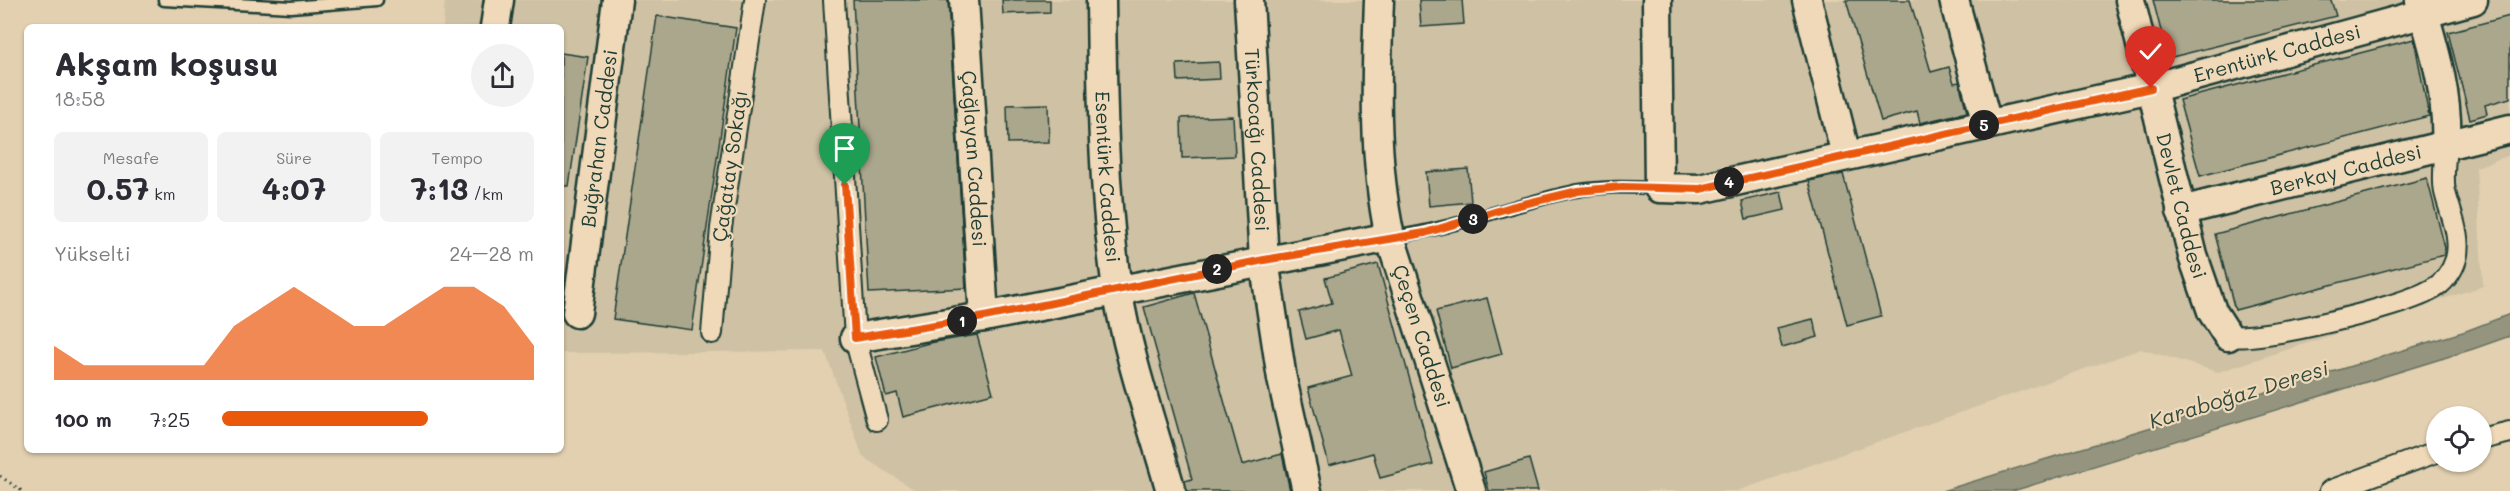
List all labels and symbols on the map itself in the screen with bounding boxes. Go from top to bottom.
street label: Erentürk Caddesi [2190,17,2363,88]
pin [2125,26,2176,88]
street label: Türkocağı Caddesi [1240,47,1276,232]
street label: Buğrahan Caddesi [574,48,623,229]
street label: Çağlayan Caddesi [956,70,994,248]
street label: Çağatay Sokağı [705,88,753,243]
street label: Esentürk Caddesi [1090,91,1127,264]
pin: 5 [1969,110,1999,140]
pin [819,123,870,185]
street label: Devlet Caddesi [2151,130,2214,282]
street label: Berkay Caddesi [2267,138,2424,200]
pin: 4 [1714,167,1744,197]
pin: 3 [1458,204,1488,234]
pin: 2 [1202,254,1232,284]
street label: Çeçen Caddesi [1388,261,1458,411]
pin: 1 [947,306,977,336]
water label: Karaboğaz Deresi [2145,353,2332,434]

